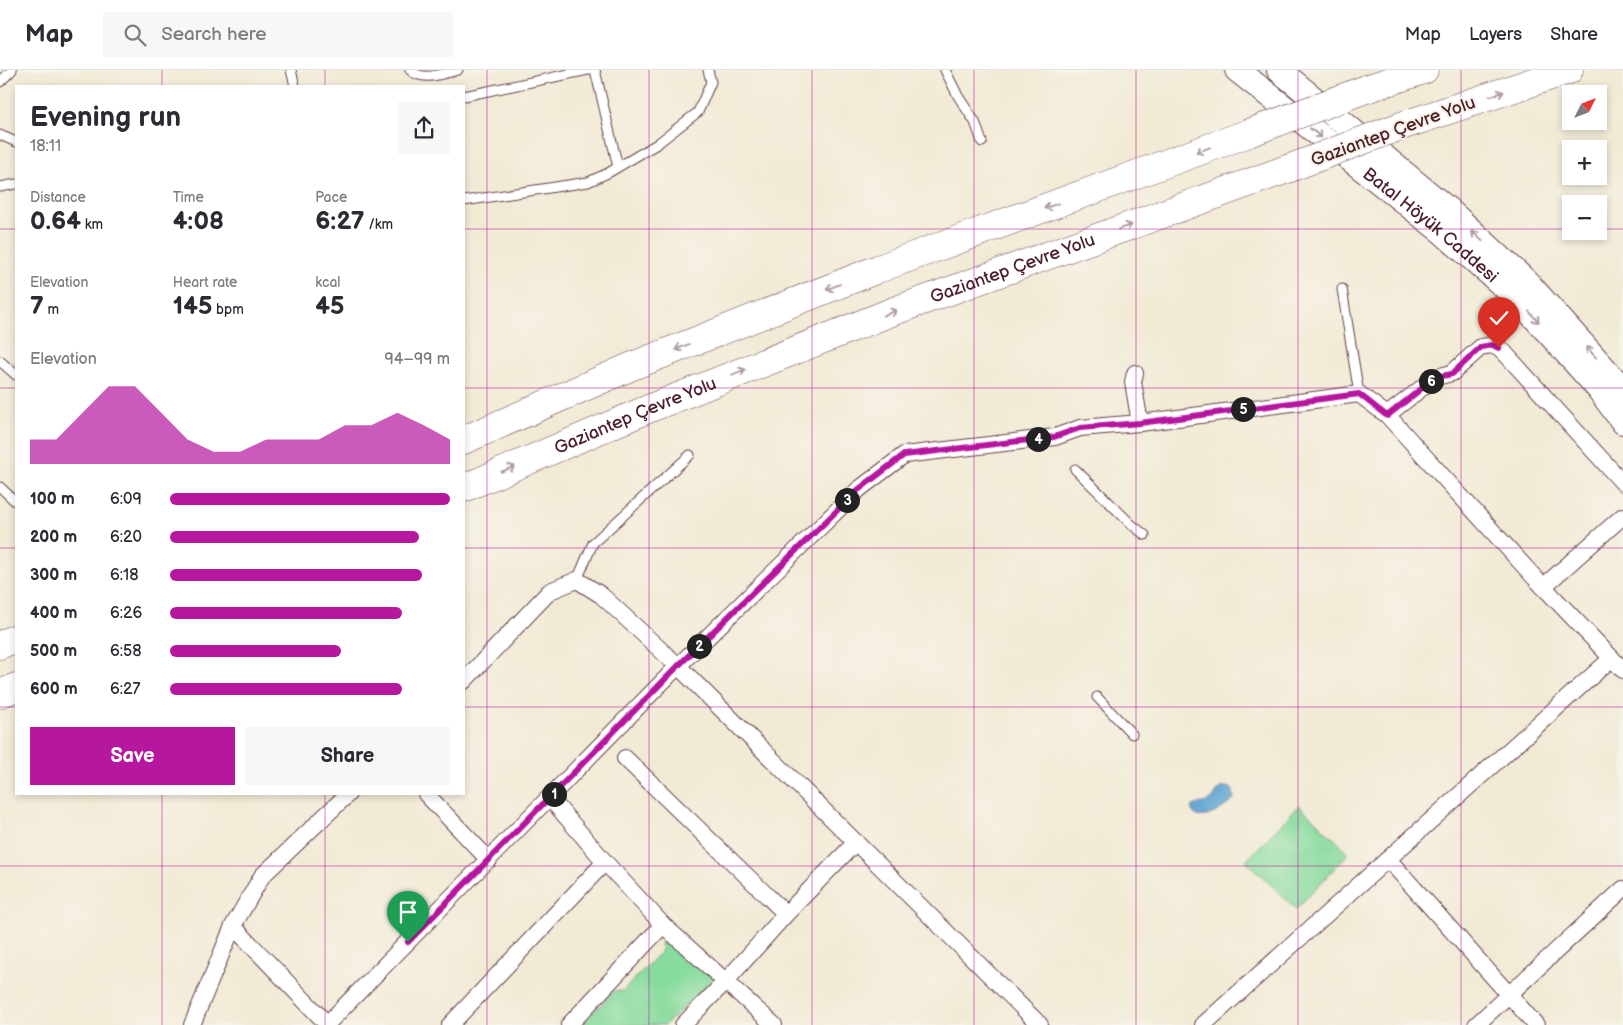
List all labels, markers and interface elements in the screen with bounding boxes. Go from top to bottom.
search box [103,12,453,57]
text: Map [25,20,73,49]
icon: search [121,21,149,49]
text: Search here [161,23,267,46]
text: Map [1405,24,1441,45]
text: Layers [1469,24,1522,45]
text: Share [1550,24,1598,45]
north arrow [1562,85,1608,130]
map controls [1562,85,1607,240]
one-way arrow [1489,89,1505,98]
street label: Gaziantep Çevre Yolu [1308,92,1478,171]
text: Evening run [30,101,181,134]
button: share [398,102,450,154]
one-way arrow [1309,128,1323,138]
text: 18:11 [30,137,61,156]
button: + [1562,140,1607,185]
one-way arrow [1196,146,1212,155]
street label: Batal Höyük Caddesi [1358,163,1502,287]
text: Distance [30,189,86,206]
text: Time [173,189,204,206]
text: Pace [315,189,347,206]
button: − [1562,195,1607,240]
one-way arrow [1044,202,1059,211]
text: 0.64 [30,206,81,237]
text: 4:08 [173,206,224,237]
text: 6:27 [315,206,365,237]
text: km [81,216,103,233]
text: /km [365,216,393,233]
one-way arrow [1117,222,1132,231]
street label: Gaziantep Çevre Yolu [927,229,1098,308]
one-way arrow [1471,230,1484,242]
text: Elevation [30,274,88,291]
text: Heart rate [173,274,237,291]
text: kcal [315,274,340,291]
one-way arrow [826,283,841,292]
text: 7 [30,291,44,322]
text: 145 [173,291,212,322]
text: 45 [315,291,344,322]
pin [1478,297,1520,348]
text: m [44,301,59,318]
text: bpm [212,301,244,318]
icon: check [1485,304,1513,332]
one-way arrow [882,307,897,317]
one-way arrow [1528,310,1539,323]
one-way arrow [675,343,690,352]
one-way arrow [1585,345,1597,358]
text: Elevation [30,350,97,369]
text: 94–99 m [384,350,450,369]
one-way arrow [731,367,746,377]
pin: 6 [1418,368,1444,394]
street label: Gaziantep Çevre Yolu [551,373,720,459]
text: 6 [1427,373,1436,390]
pin: 5 [1230,396,1256,422]
text: 5 [1239,401,1248,418]
pin: 4 [1026,426,1050,452]
text: 4 [1034,431,1043,448]
one-way arrow [501,463,516,472]
pin: 3 [834,488,860,512]
text: 100 m [30,490,75,509]
text: 6:09 [110,490,142,509]
text: 3 [843,492,852,509]
text: 200 m [30,528,77,547]
text: 6:20 [110,528,142,547]
text: 300 m [30,566,77,585]
text: 6:18 [110,566,139,585]
text: 400 m [30,604,77,623]
text: 6:26 [110,604,142,623]
pin: 2 [686,634,712,658]
text: 2 [695,638,704,655]
text: 500 m [30,642,77,661]
text: 6:58 [110,642,142,661]
text: 600 m [30,680,78,699]
text: 6:27 [110,680,140,699]
button: Save [30,727,235,785]
button: Share [245,727,450,785]
pin: 1 [542,782,566,806]
text: 1 [552,786,557,803]
pin [387,891,429,942]
icon: arrive [394,898,422,926]

